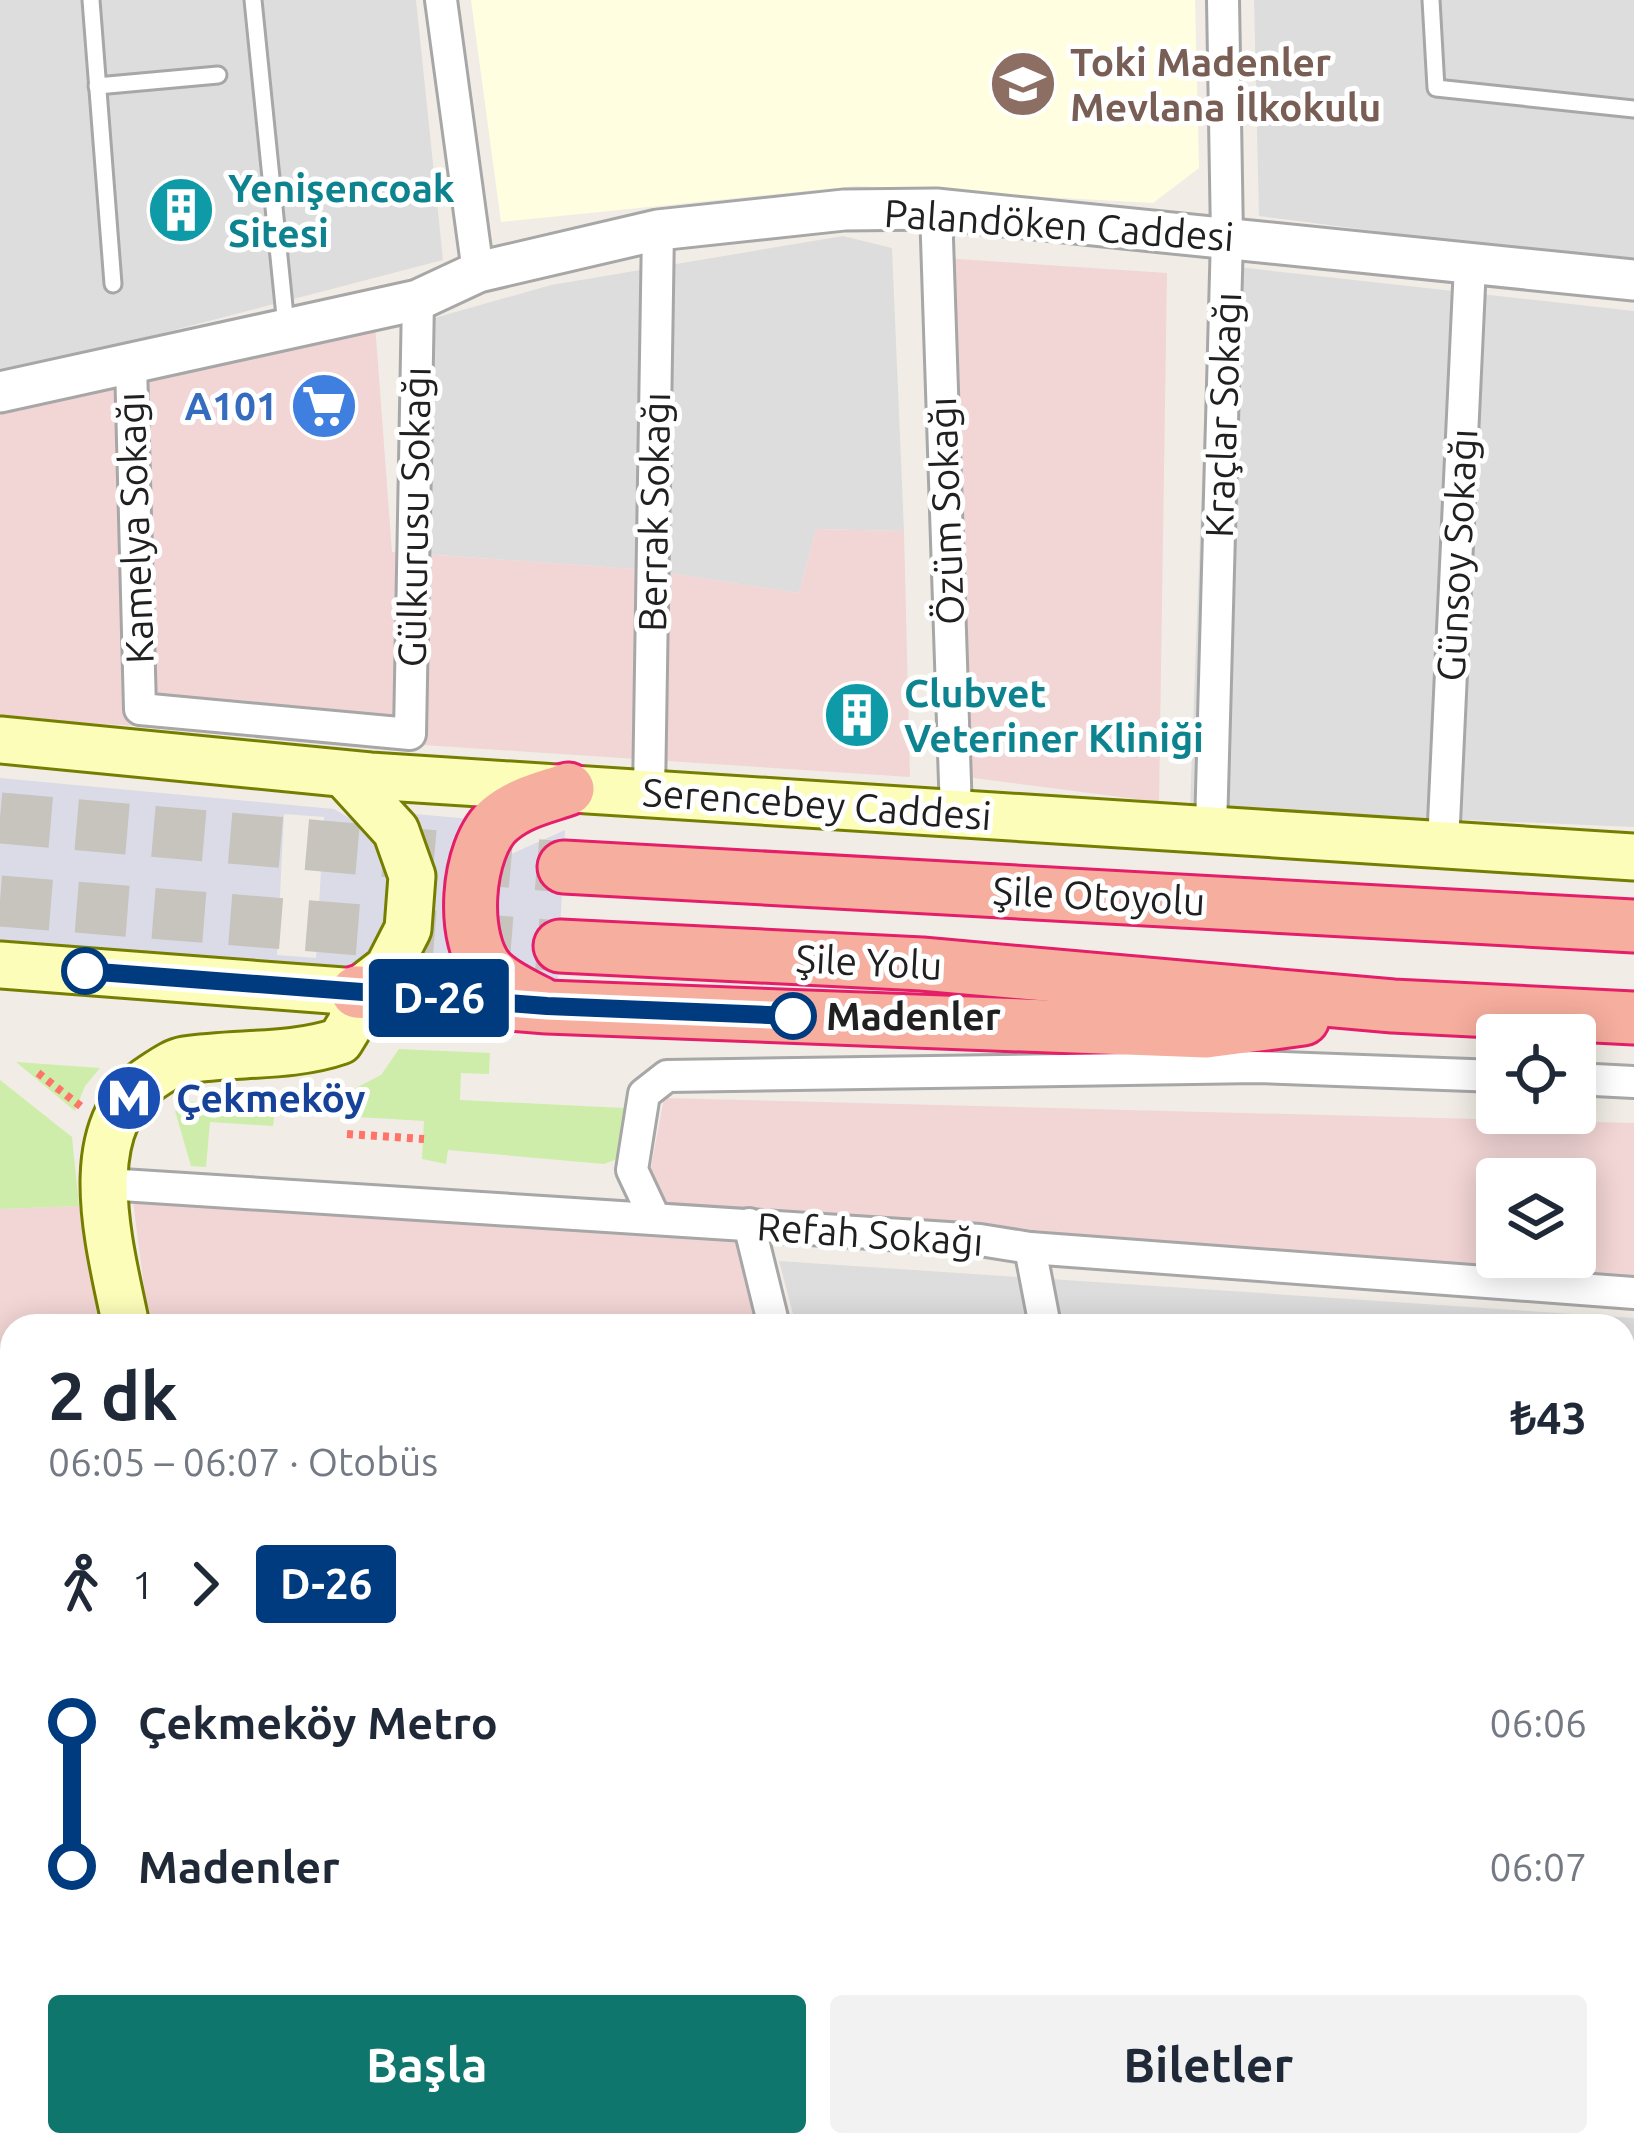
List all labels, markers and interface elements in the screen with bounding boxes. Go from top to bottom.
place label: Toki Madenler Mevlana İlkokulu [1070,40,1381,128]
school or university icon: Toki Madenler Mevlana İlkokulu [988,49,1058,119]
place label: Yenişencoak Sitesi [228,166,455,254]
building icon: Yenişencoak Sitesi [146,175,216,245]
street label: Palandöken Caddesi [883,191,1235,258]
street label: Kraçlar Sokağı [1197,292,1248,538]
street label: Gülkurusu Sokağı [389,366,438,667]
supermarket icon: A101 [289,371,359,441]
place label: A101 [185,384,278,427]
street label: Kamelya Sokağı [108,391,161,665]
street label: Berrak Sokağı [630,392,677,632]
street label: Özüm Sokağı [920,396,971,626]
street label: Günsoy Sokağı [1428,428,1485,682]
place label: Clubvet Veteriner Kliniği [904,671,1204,759]
building icon: Clubvet Veteriner Kliniği [822,680,892,750]
street label: Serencebey Caddesi [641,770,993,837]
street label: Şile Otoyolu [992,868,1206,923]
street label: Şile Yolu [795,936,943,987]
unlabelled marker [63,949,107,993]
line badge: D-26 [355,959,523,1037]
text: D-26 [393,974,485,1021]
marker: Madenler [771,994,815,1038]
place label: Madenler [826,994,1001,1037]
map controls [1476,1014,1596,1278]
button: locate [1476,1014,1596,1134]
metro station icon: Çekmeköy [94,1063,164,1133]
place label: Çekmeköy [176,1076,366,1121]
button: layers [1476,1158,1596,1278]
street label: Refah Sokağı [755,1204,985,1263]
text: 2 dk [48,1358,177,1432]
text: ₺43 [1510,1392,1587,1443]
text: 06:05 – 06:07 · Otobüs [48,1440,438,1483]
icon: walk [48,1551,114,1617]
icon: forward [172,1551,238,1617]
text: D-26 [280,1560,372,1607]
text: 1 [132,1563,154,1606]
text: Çekmeköy Metro [138,1697,498,1748]
text: 06:06 [1489,1701,1587,1744]
text: Madenler [138,1841,340,1892]
text: 06:07 [1489,1845,1587,1888]
button: Başla [48,1995,806,2133]
button: Biletler [830,1995,1587,2133]

